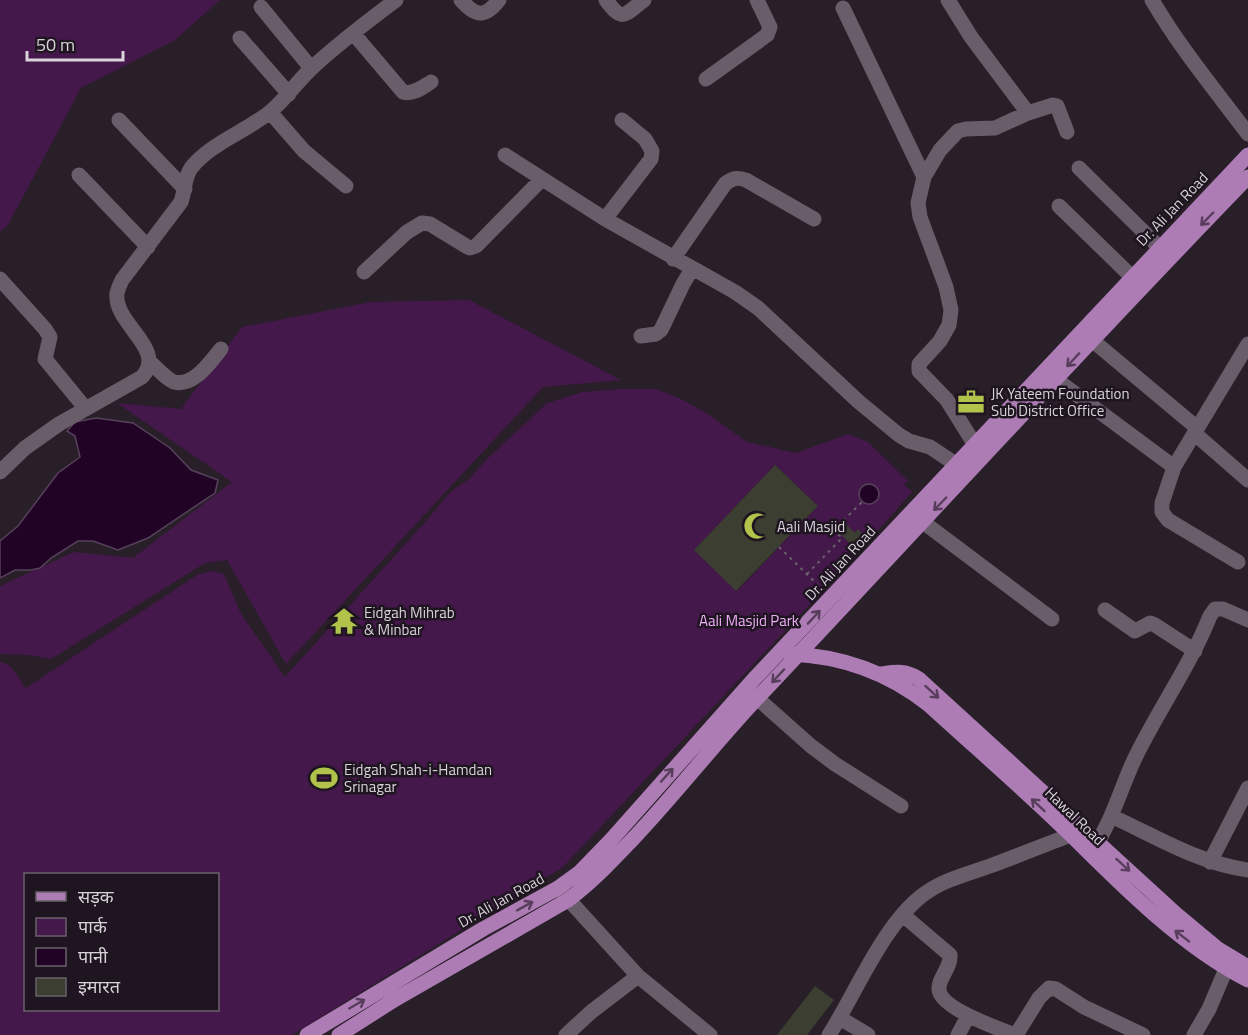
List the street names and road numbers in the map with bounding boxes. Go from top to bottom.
street label: Dr. Ali Jan Road [1131,167,1213,251]
street label: Dr. Ali Jan Road [799,520,881,606]
street label: Hawal Road [1040,781,1110,851]
street label: Dr. Ali Jan Road [454,867,548,933]

